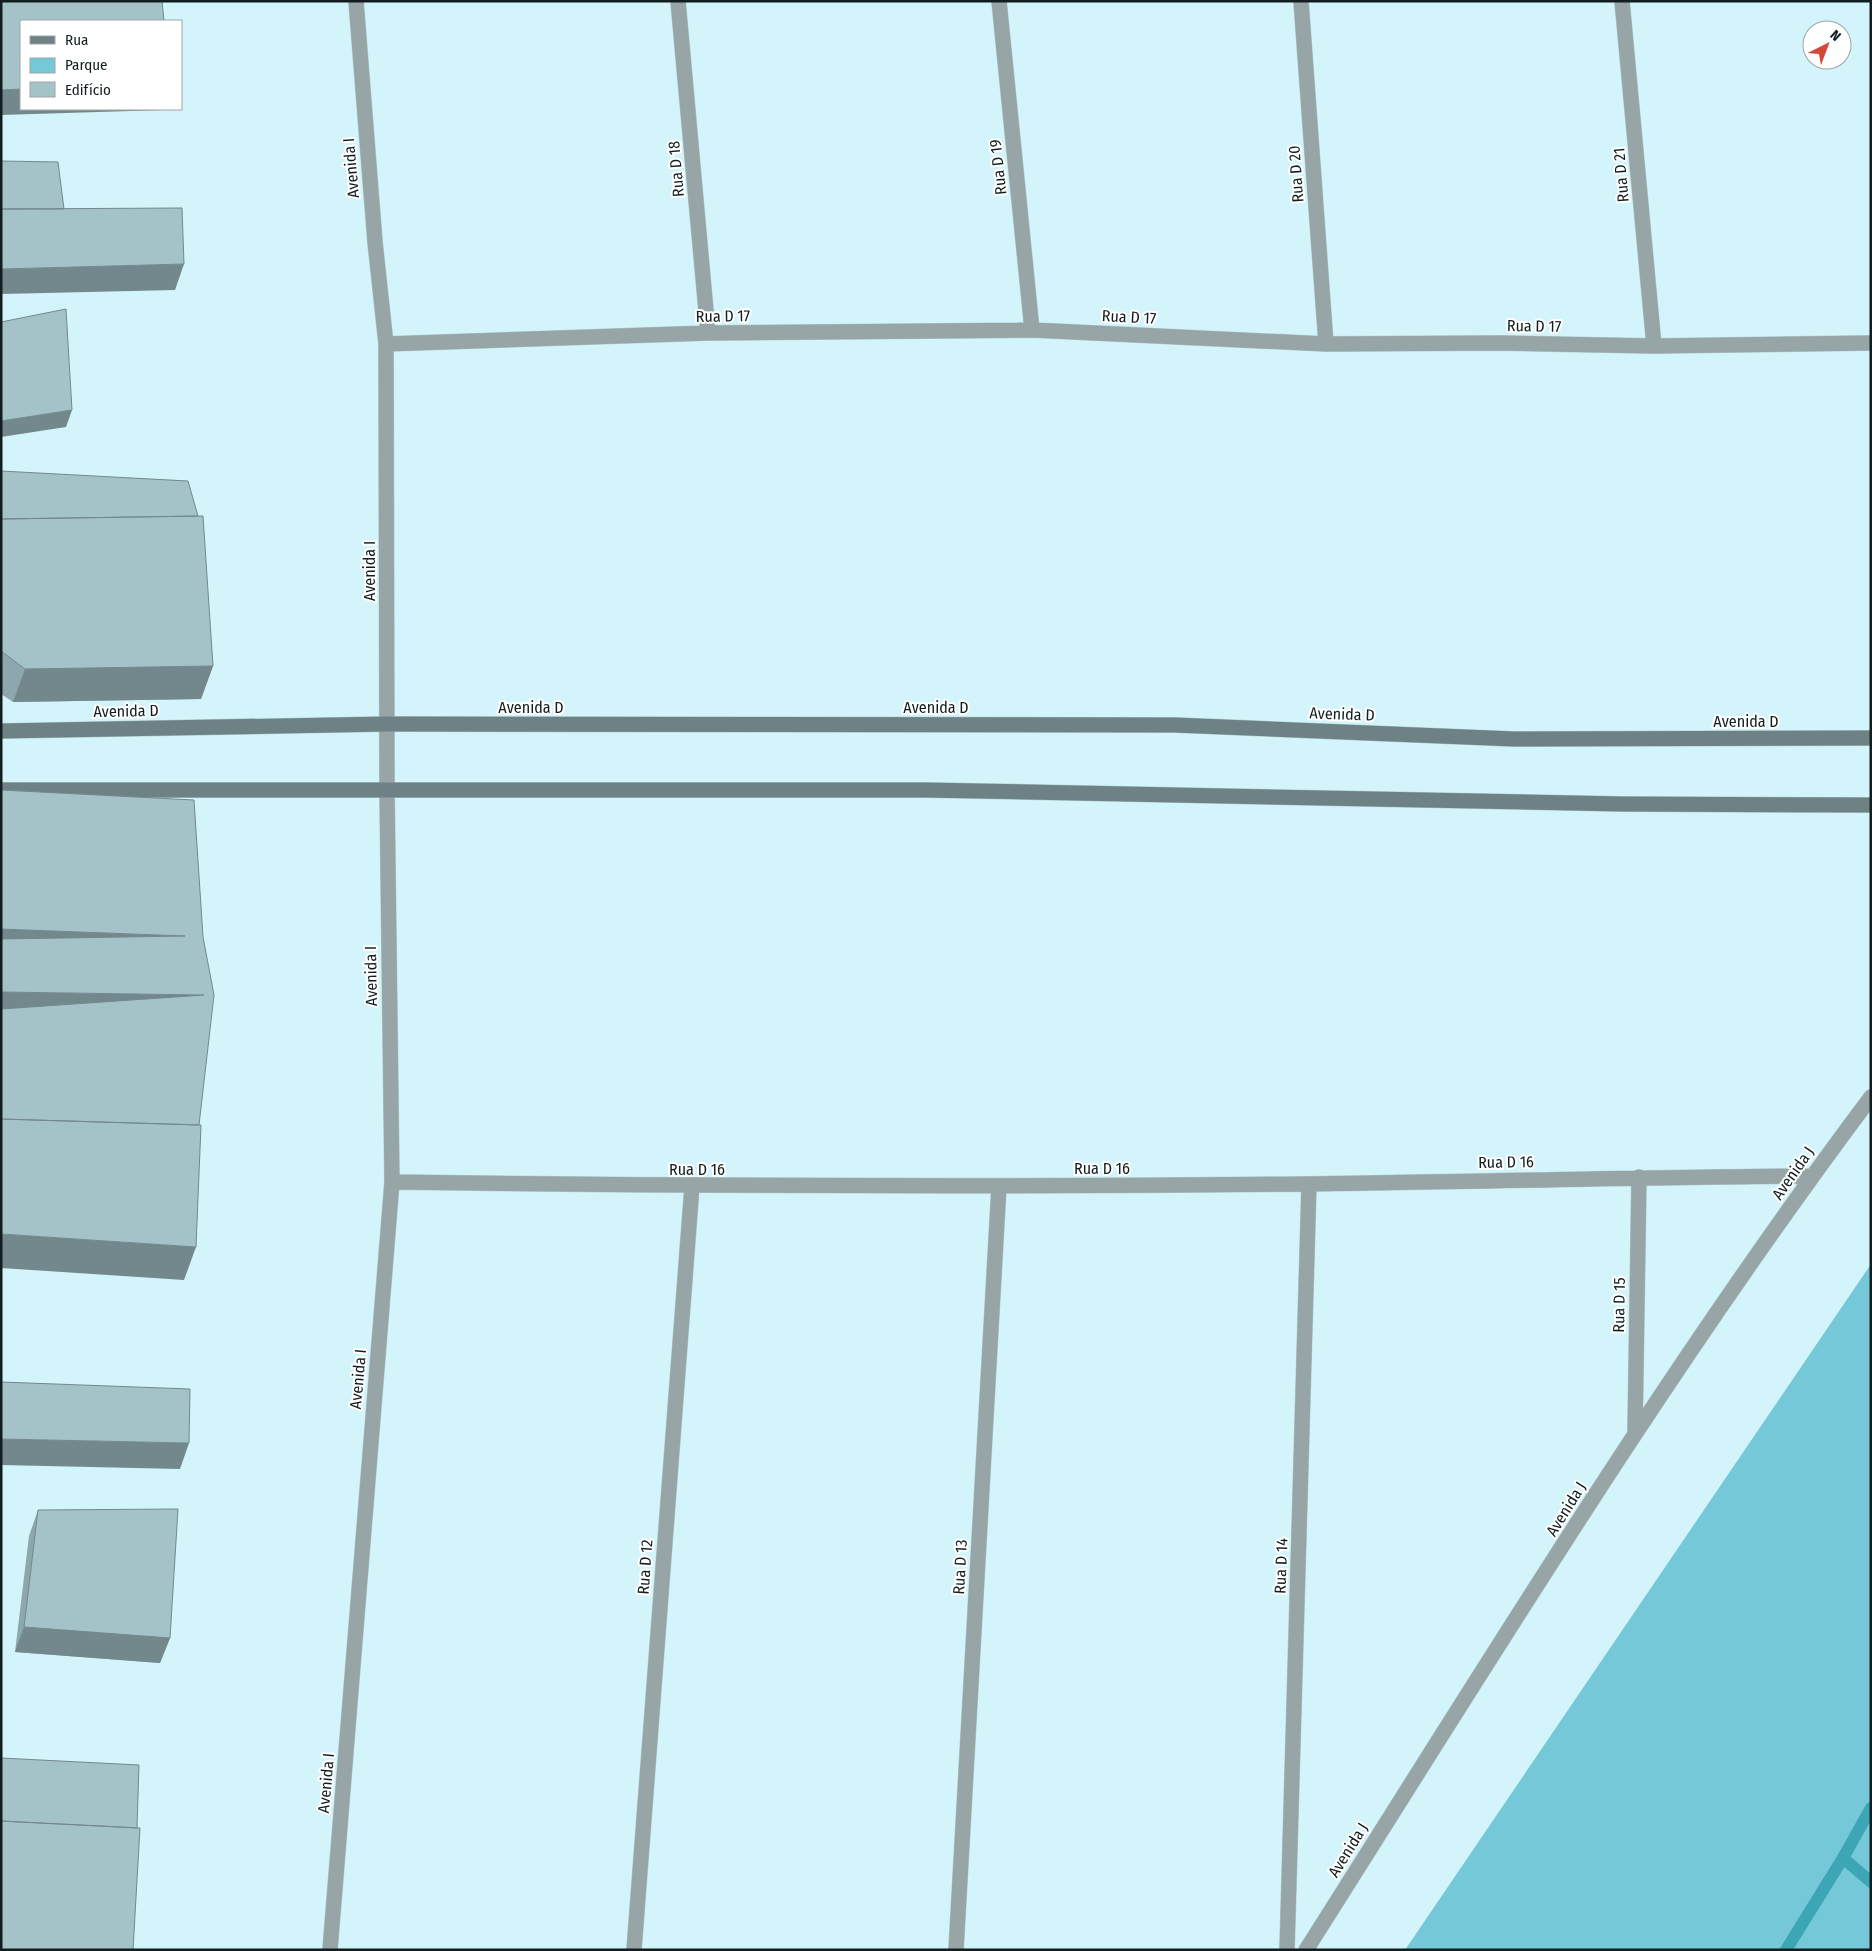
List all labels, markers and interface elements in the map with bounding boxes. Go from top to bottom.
legend [20,20,182,110]
north arrow [1802,20,1852,70]
text: N [1827,27,1844,45]
text: Rua [65,31,88,49]
text: Parque [65,56,108,74]
text: Edifício [65,81,111,99]
street label: Avenida I [339,137,363,199]
street label: Rua D 19 [986,138,1010,196]
street label: Rua D 18 [664,140,688,198]
street label: Rua D 20 [1285,145,1307,203]
street label: Rua D 21 [1609,147,1633,203]
street label: Rua D 17 [696,306,751,326]
street label: Rua D 17 [1101,306,1157,328]
street label: Rua D 17 [1507,316,1562,336]
street label: Avenida I [360,541,379,601]
street label: Avenida D [498,698,564,717]
street label: Avenida D [903,698,969,717]
street label: Avenida D [93,701,159,721]
street label: Avenida D [1309,703,1375,725]
street label: Avenida D [1713,712,1779,731]
street label: Avenida I [361,946,381,1006]
street label: Avenida J [1768,1143,1818,1203]
street label: Rua D 16 [1478,1152,1534,1172]
street label: Rua D 16 [1074,1159,1130,1178]
street label: Rua D 16 [669,1160,725,1179]
street label: Rua D 15 [1609,1277,1629,1333]
street label: Avenida I [346,1348,370,1410]
street label: Avenida J [1542,1478,1590,1540]
street label: Rua D 14 [1271,1538,1291,1594]
street label: Rua D 12 [634,1539,656,1595]
street label: Rua D 13 [949,1539,971,1595]
street label: Avenida I [314,1752,338,1814]
street label: Avenida J [1324,1819,1372,1881]

